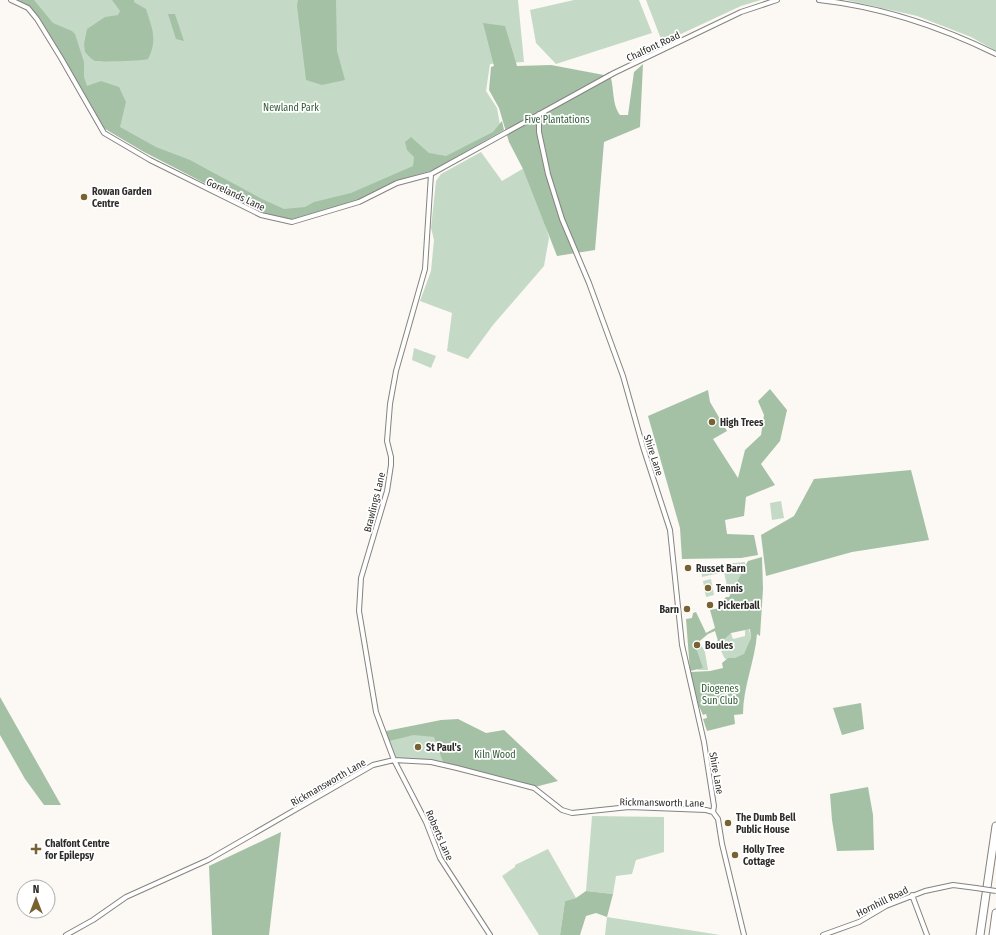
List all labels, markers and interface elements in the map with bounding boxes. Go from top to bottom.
street label: Chalfont Road [625,29,682,65]
park label: Newland Park [263,102,319,114]
park label: Five Plantations [525,114,589,126]
street label: Gorelands Lane [204,176,267,214]
place label: Rowan Garden Centre [92,186,152,210]
marker: Rowan Garden Centre [79,192,89,202]
marker: High Trees [707,417,717,427]
place label: High Trees [720,417,764,429]
street label: Shire Lane [641,433,665,478]
street label: Brawlings Lane [362,471,388,533]
marker: Russet Barn [683,563,693,573]
place label: Russet Barn [696,563,746,575]
marker: Tennis [703,583,713,593]
place label: Tennis [716,583,743,595]
marker: Pickerball [705,600,715,610]
place label: Pickerball [718,600,760,612]
place label: Barn [660,604,679,616]
marker: Barn [682,604,692,614]
marker: Boules [692,640,702,650]
place label: Boules [705,640,734,652]
park label: Diogenes Sun Club [701,683,739,707]
marker: St Paul's [413,742,423,752]
place label: St Paul's [426,742,462,754]
park label: Kiln Wood [474,749,516,761]
street label: Shire Lane [706,751,726,795]
street label: Rickmansworth Lane [289,756,368,809]
street label: Rickmansworth Lane [620,796,704,810]
street label: Roberts Lane [423,808,456,862]
place label: The Dumb Bell Public House [736,812,796,836]
marker: The Dumb Bell Public House [723,818,733,828]
place label: Chalfont Centre for Epilepsy [45,838,110,862]
marker: Chalfont Centre for Epilepsy [30,843,42,855]
place label: Holly Tree Cottage [743,844,785,868]
marker: Holly Tree Cottage [730,850,740,860]
north arrow [16,879,56,919]
text: N [33,883,39,896]
street label: Hornhill Road [855,884,910,920]

